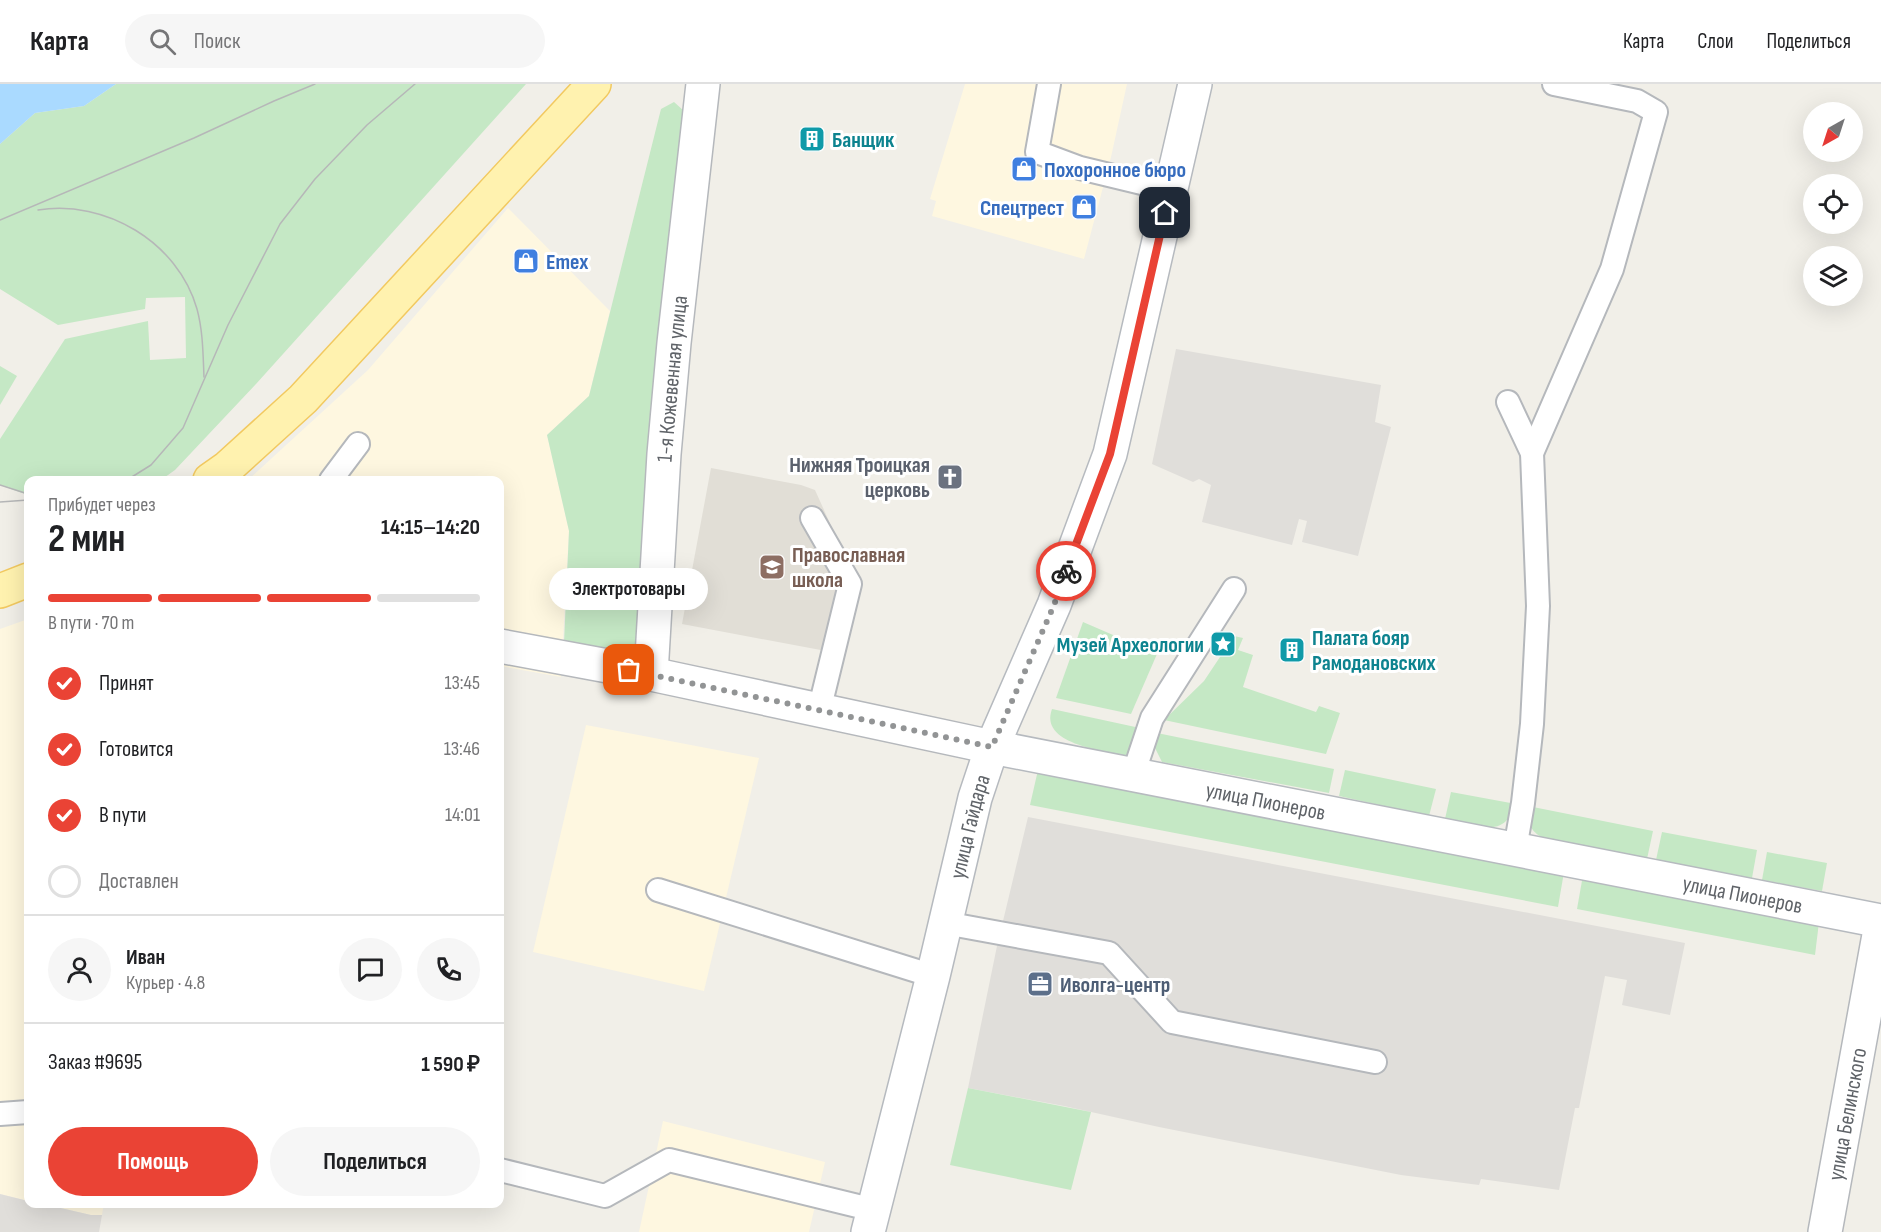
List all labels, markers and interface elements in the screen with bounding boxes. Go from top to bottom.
search box [125,14,545,68]
text: Карта [30,25,89,58]
icon: search [146,25,179,58]
text: Поиск [194,28,240,55]
text: Карта [1623,29,1664,54]
text: Слои [1697,29,1733,54]
text: Поделиться [1766,29,1851,54]
north arrow [1803,102,1863,162]
map controls [1803,102,1863,306]
building icon: Банщик [797,124,827,154]
place label: Банщик [832,127,895,154]
shop icon: Похоронное бюро [1009,154,1039,184]
place label: Похоронное бюро [1044,157,1186,184]
button: locate [1803,174,1863,234]
pin [1139,187,1190,238]
shop icon: Спецтрест [1069,192,1099,222]
place label: Спецтрест [980,195,1064,222]
icon: home [1148,196,1181,229]
shop icon: Emex [511,246,541,276]
button: layers [1803,246,1863,306]
place label: Emex [546,249,588,276]
street label: 1-я Кожевенная улица [652,294,694,463]
place label: Нижняя Троицкая церковь [789,452,930,504]
church icon: Нижняя Троицкая церковь [935,462,965,492]
text: Прибудет через [48,493,156,517]
text: 14:15–14:20 [381,514,480,541]
text: 2 мин [48,516,125,563]
courier [1036,541,1096,601]
place label: Православная школа [792,542,905,594]
school or university icon: Православная школа [757,552,787,582]
icon: bike [1050,555,1083,588]
callout: Электротовары [550,568,708,610]
text: Электротовары [572,577,685,601]
text: В пути · 70 m [48,611,134,635]
place label: Палата бояр Рамодановских [1312,625,1436,677]
place icon: Музей Археологии [1208,629,1238,659]
place label: Музей Археологии [1057,632,1204,659]
building icon: Палата бояр Рамодановских [1277,635,1307,665]
pin [603,644,654,695]
icon: bag [612,653,645,686]
icon: check [48,667,81,700]
text: Принят [99,670,154,697]
text: 13:45 [444,671,480,695]
icon: check [48,733,81,766]
text: Готовится [99,736,173,763]
text: 13:46 [444,737,480,761]
street label: улица Гайдара [944,771,997,882]
street label: улица Пионеров [1203,777,1328,827]
icon: check [48,799,81,832]
text: В пути [99,802,147,829]
text: 14:01 [445,803,480,827]
text: Доставлен [99,868,179,895]
street label: улица Пионеров [1680,871,1805,920]
button: person [48,938,111,1001]
button: chat [339,938,402,1001]
button: phone [417,938,480,1001]
text: Иван [126,944,165,971]
office icon: Иволга-центр [1025,969,1055,999]
text: Курьер · 4.8 [126,971,205,995]
place label: Иволга-центр [1060,972,1170,999]
street label: улица Белинского [1823,1046,1873,1183]
text: Заказ #9695 [48,1049,142,1076]
text: 1 590 ₽ [421,1051,480,1078]
button: Помощь [48,1127,258,1196]
button: Поделиться [270,1127,480,1196]

